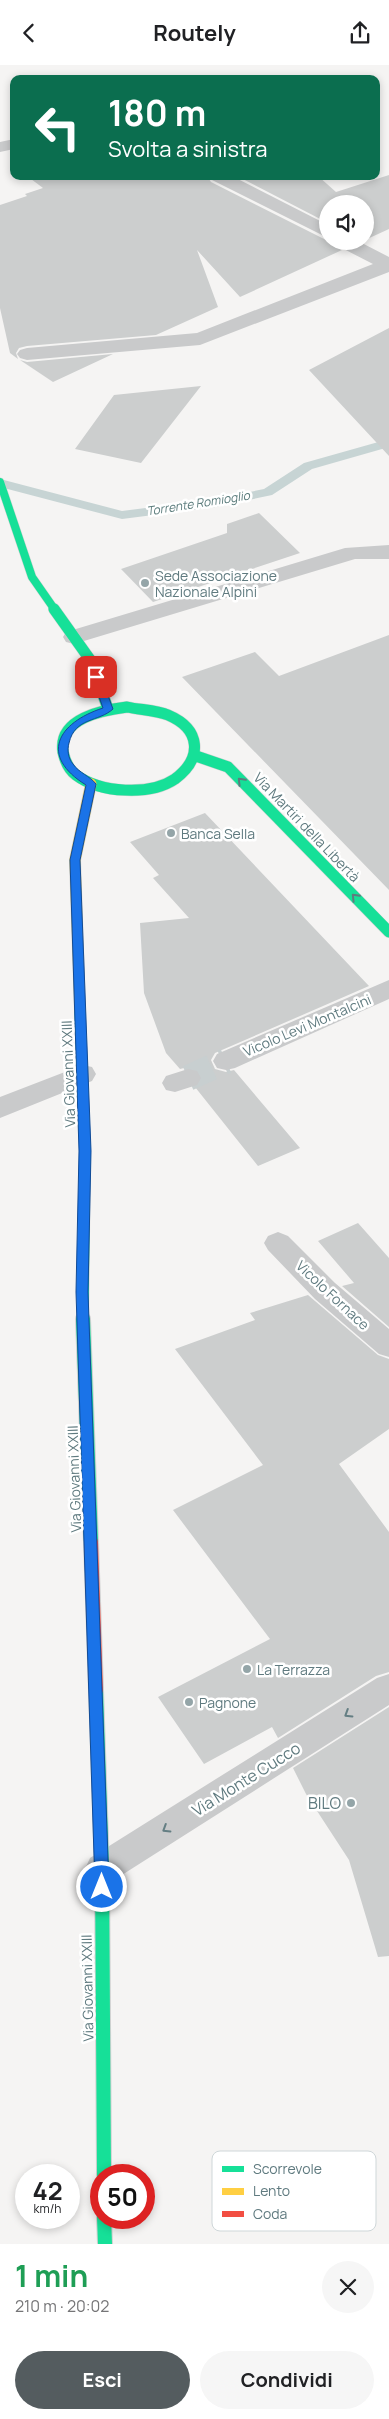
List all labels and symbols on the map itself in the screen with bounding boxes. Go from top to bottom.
water label: Torrente Romioglio [145,486,252,520]
place label: Sede Associazione Nazionale Alpini [155,566,277,601]
marker: Sede Associazione Nazionale Alpini [139,577,151,589]
pin [75,656,117,698]
street label: Via Martiri della Libertà [250,768,364,886]
one-way arrow [238,778,247,787]
place label: Banca Sella [181,824,255,843]
marker: Banca Sella [165,827,177,839]
one-way arrow [352,894,361,903]
street label: Vicolo Levi Montalcini [240,989,374,1061]
street label: Via Giovanni XXIII [57,1020,79,1128]
street label: Vicolo Fornace [292,1256,374,1334]
street label: Via Giovanni XXIII [63,1425,85,1533]
place label: La Terrazza [257,1660,330,1679]
marker: La Terrazza [241,1663,253,1675]
place label: Pagnone [199,1693,256,1712]
marker: Pagnone [183,1696,195,1708]
one-way arrow [344,1708,353,1718]
street label: Via Monte Cucco [188,1737,304,1821]
place label: BILO [308,1792,341,1814]
marker: BILO [345,1797,357,1809]
one-way arrow [162,1822,171,1832]
position arrow [75,1860,127,1912]
street label: Via Giovanni XXIII [77,1934,97,2042]
legend [212,2151,376,2231]
text: Scorrevole [253,2159,322,2178]
speed limit sign: 50 [90,2164,155,2229]
text: Lento [253,2181,290,2200]
text: Coda [253,2204,287,2223]

